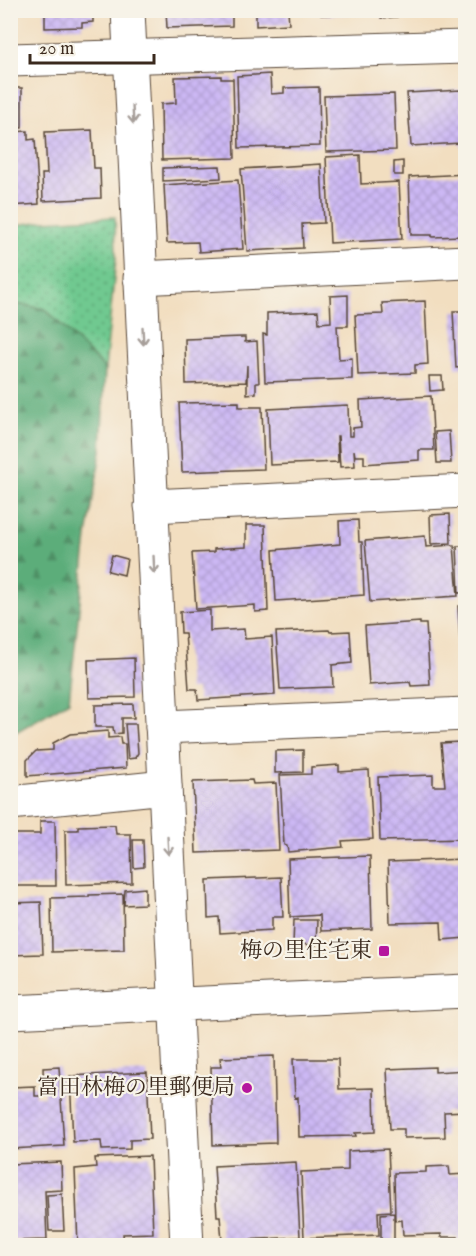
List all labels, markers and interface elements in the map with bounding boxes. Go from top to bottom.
scale bar [30,27,154,65]
text: 20 m [39,38,74,61]
one-way arrow [128,105,139,125]
one-way arrow [138,326,149,346]
one-way arrow [149,554,160,574]
one-way arrow [162,835,173,855]
place label: 梅の里住宅東 [240,937,372,965]
marker: 梅の里住宅東 [377,944,391,958]
place label: 富田林梅の里郵便局 [37,1074,235,1102]
marker: 富田林梅の里郵便局 [240,1081,254,1095]

